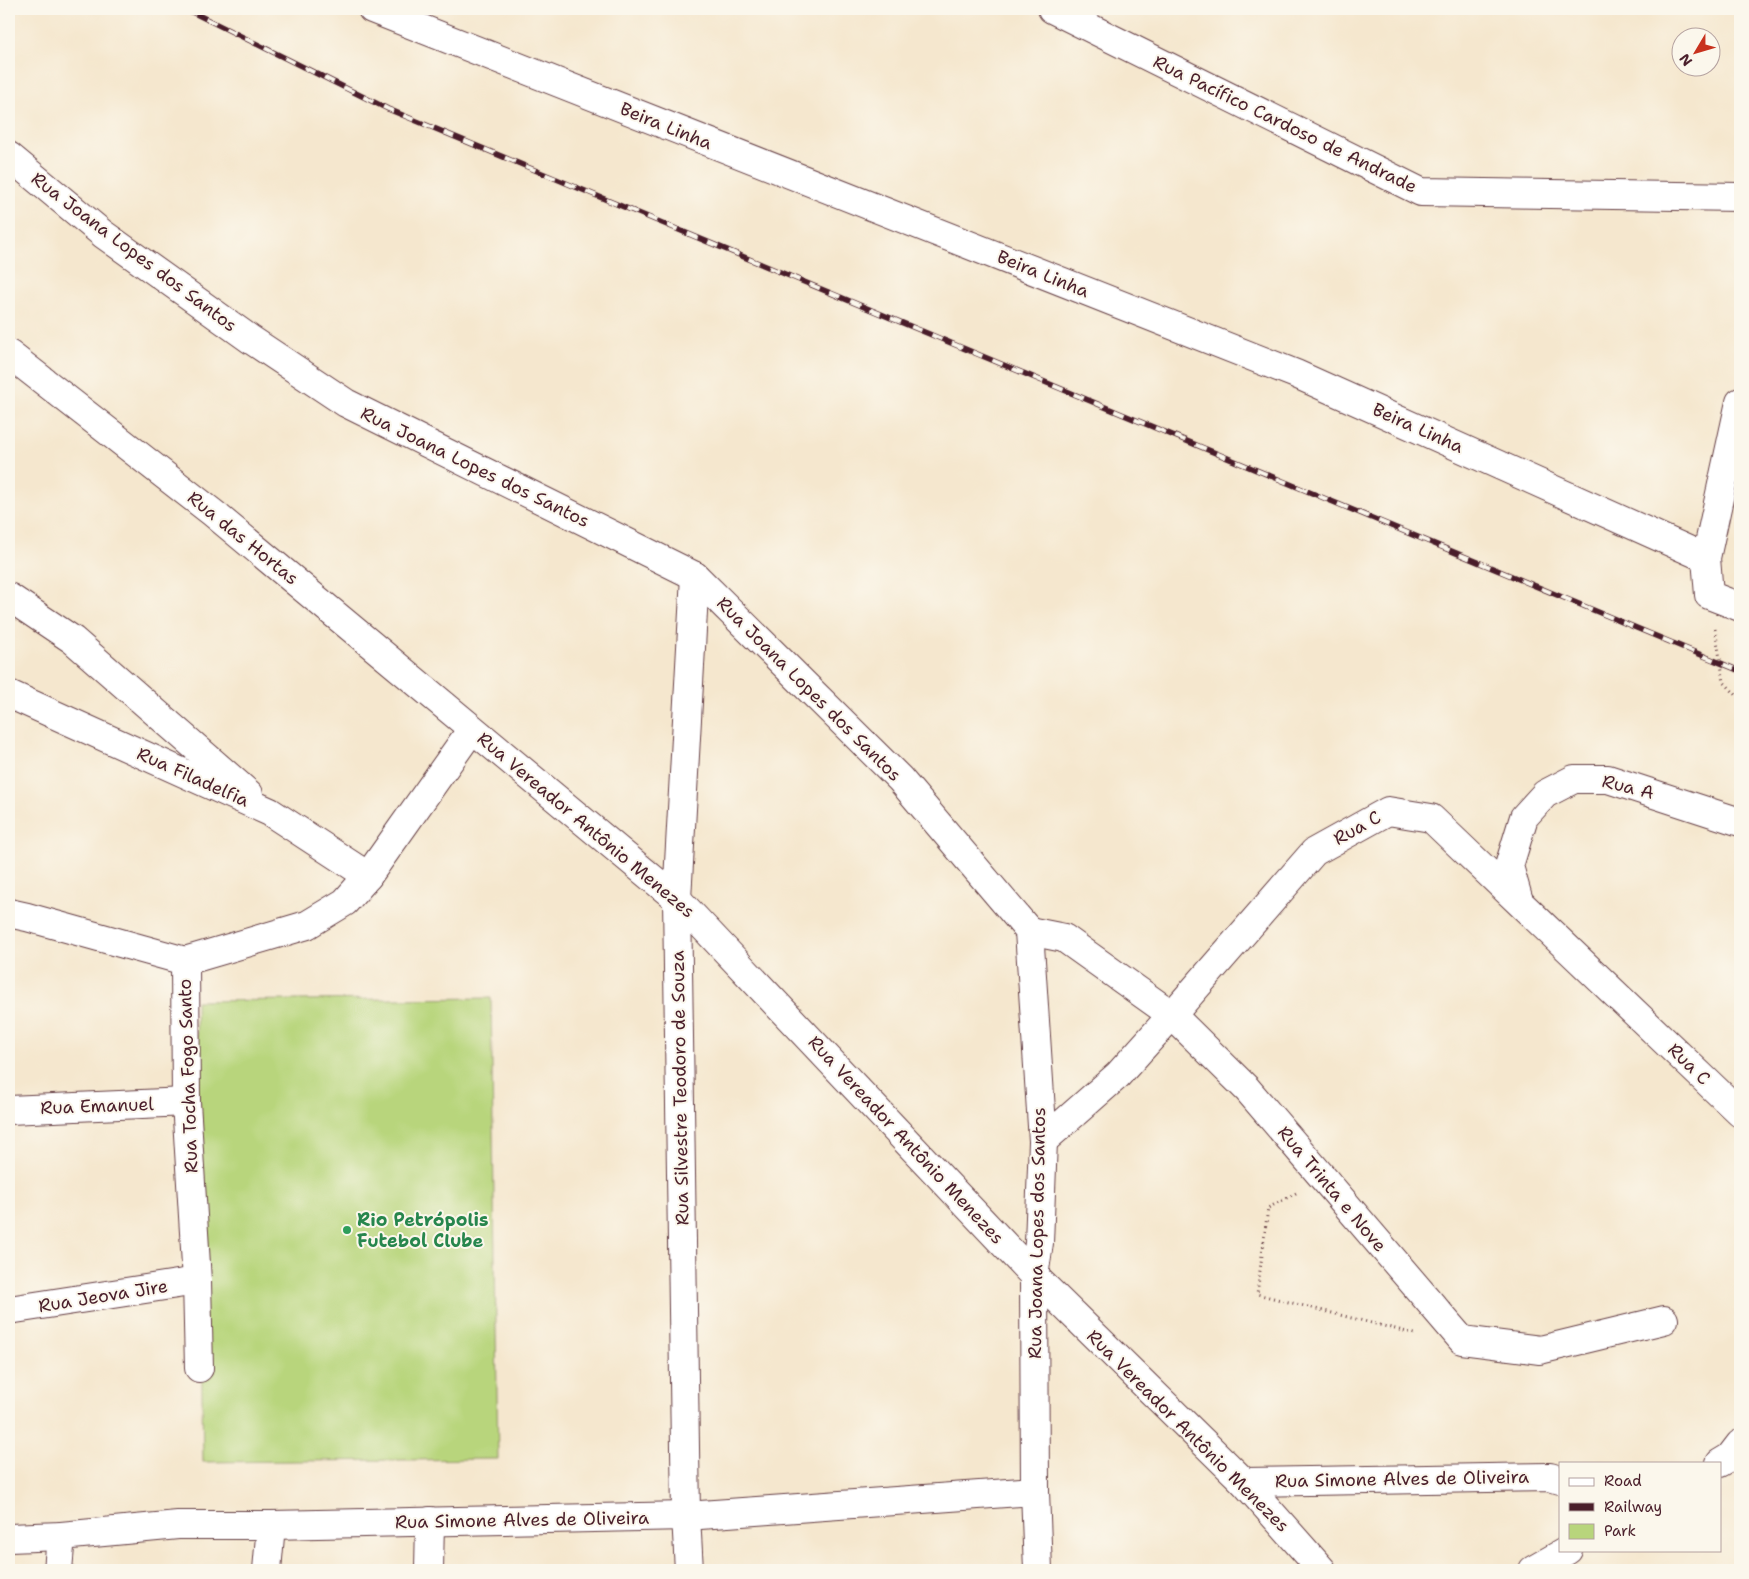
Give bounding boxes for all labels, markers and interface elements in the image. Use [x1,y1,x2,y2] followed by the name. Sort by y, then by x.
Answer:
[1672,28,1722,78] north arrow
[1149,49,1421,199] street label: Rua Pacífico Cardoso de Andrade
[1675,50,1696,70] text: N
[616,97,716,155] street label: Beira Linha
[26,167,242,337] street label: Rua Joana Lopes dos Santos
[993,245,1093,303] street label: Beira Linha
[1369,397,1467,459] street label: Beira Linha
[357,401,593,533] street label: Rua Joana Lopes dos Santos
[182,486,304,590] street label: Rua das Hortas
[712,592,906,786] street label: Rua Joana Lopes dos Santos
[472,727,700,923] street label: Rua Vereador Antônio Menezes
[133,742,253,812] street label: Rua Filadelfia
[1600,769,1656,805] street label: Rua A
[1329,805,1385,851] street label: Rua C
[666,950,694,1226] street label: Rua Silvestre Teodoro de Souza
[173,978,203,1174] street label: Rua Tocha Fogo Santo
[803,1031,1009,1249] street label: Rua Vereador Antônio Menezes
[1662,1038,1716,1090] street label: Rua C
[40,1092,155,1120] street label: Rua Emanuel
[1023,1107,1051,1359] street label: Rua Joana Lopes dos Santos
[1272,1121,1392,1257] street label: Rua Trinta e Nove
[357,1208,488,1253] place label: Rio Petrópolis Futebol Clube
[341,1224,353,1236] marker: Rio Petrópolis Futebol Clube
[37,1274,169,1318] street label: Rua Jeova Jire
[1082,1325,1294,1537] street label: Rua Vereador Antônio Menezes
[1559,1462,1722,1552] legend
[1275,1465,1529,1493] street label: Rua Simone Alves de Oliveira
[1604,1471,1642,1491] text: Road
[1604,1497,1662,1517] text: Railway
[395,1506,649,1534] street label: Rua Simone Alves de Oliveira
[1604,1521,1636,1541] text: Park

